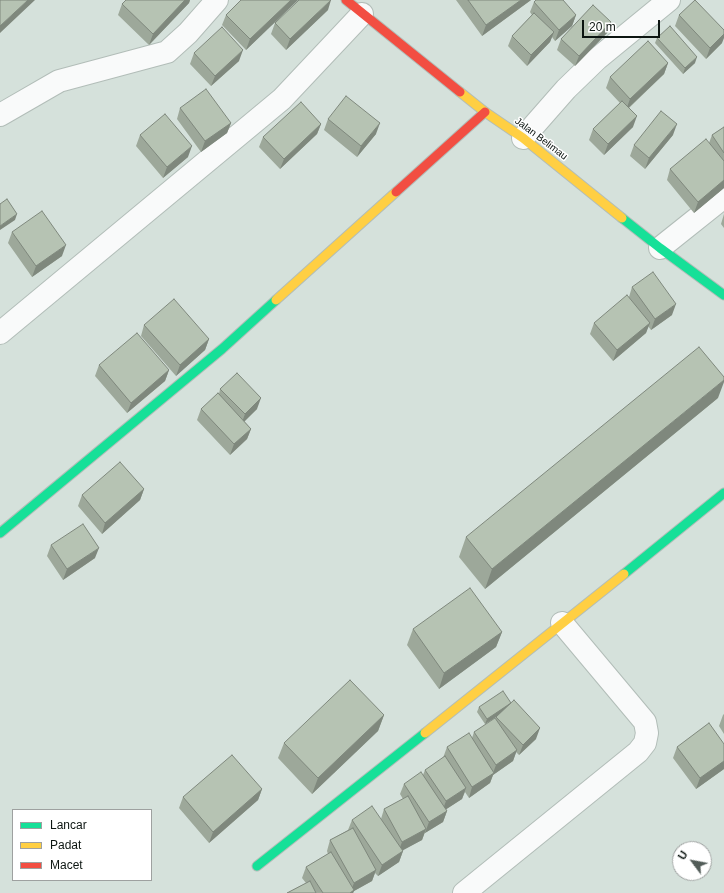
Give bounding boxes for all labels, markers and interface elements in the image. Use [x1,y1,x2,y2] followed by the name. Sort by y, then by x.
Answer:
[584,12,662,38] scale bar
[589,20,616,34] text: 20 m
[512,115,570,163] street label: Jalan Belimau
[12,809,152,881] legend
[50,818,87,832] text: Lancar
[50,838,81,852] text: Padat
[672,841,712,881] north arrow
[675,849,690,862] text: U
[50,858,83,872] text: Macet

